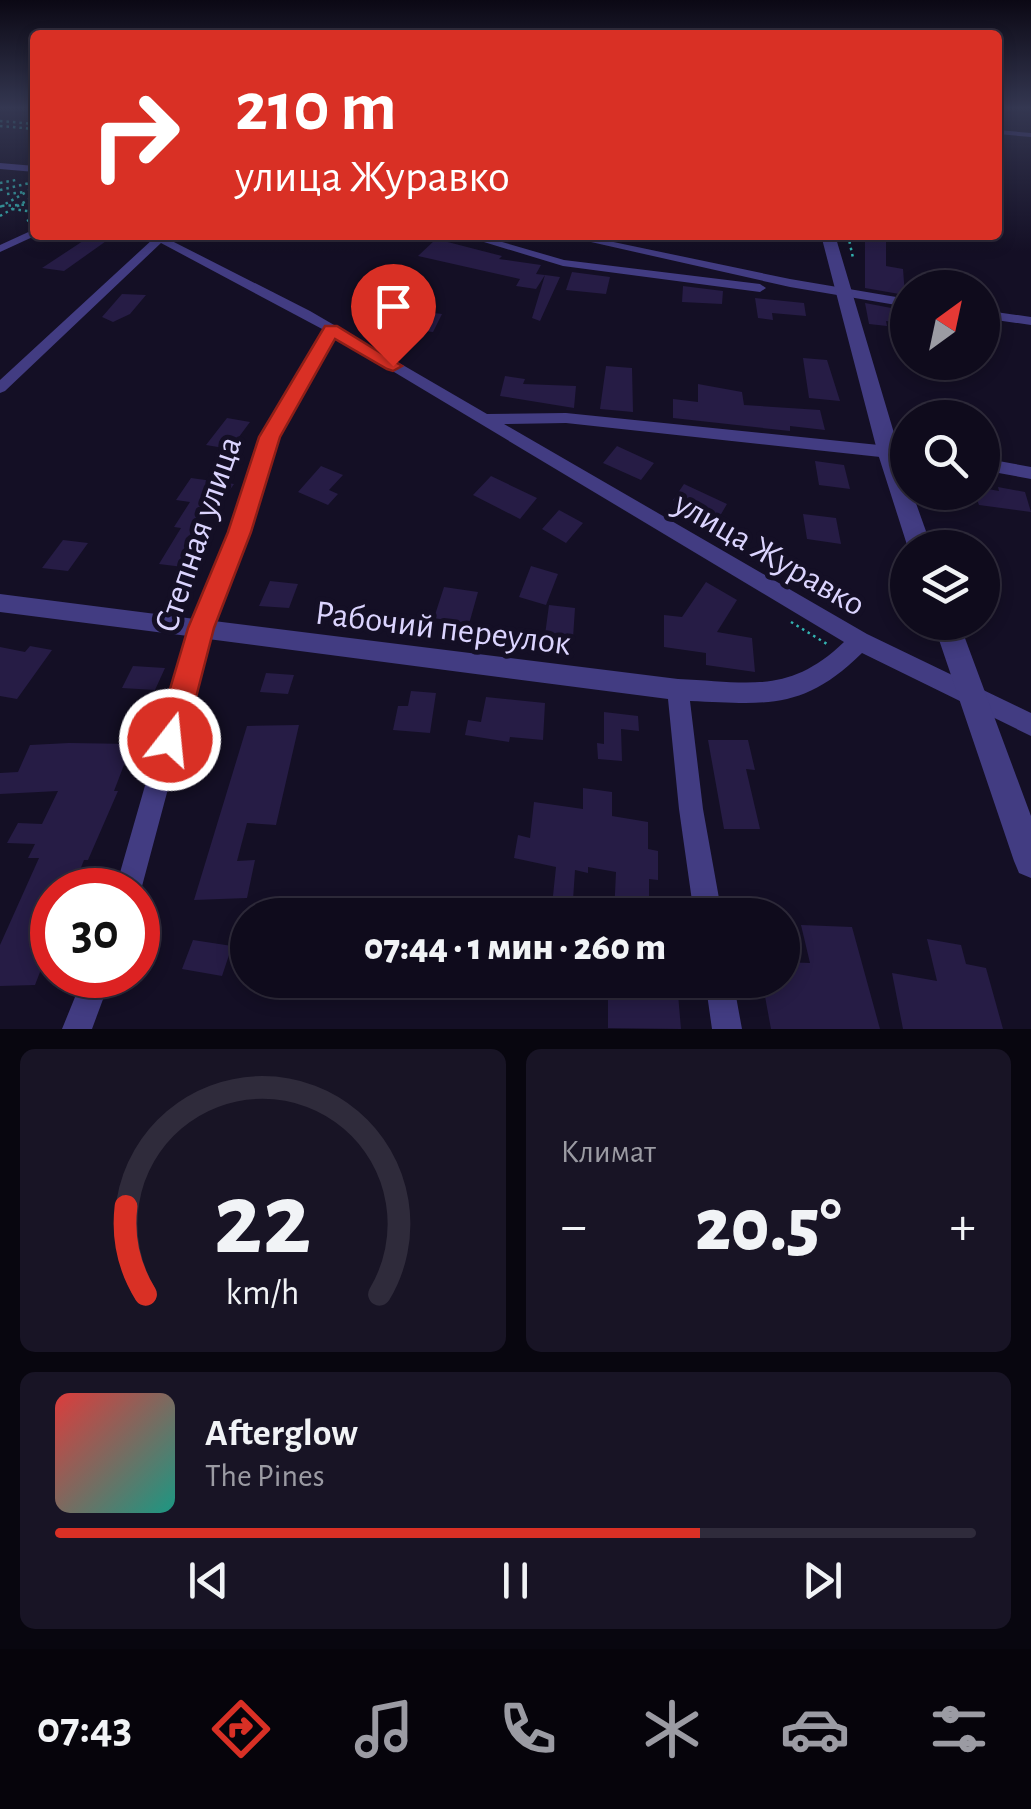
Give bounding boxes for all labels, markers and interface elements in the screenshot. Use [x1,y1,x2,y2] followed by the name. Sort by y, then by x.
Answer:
[70,70,200,200] icon: right
[235,73,397,143] text: 210 m
[235,155,510,200] text: улица Журавко
[351,264,436,367] pin
[890,270,1000,380] north arrow
[890,270,1000,640] map controls
[366,279,421,334] icon: arrive
[890,400,1000,510] button: search
[149,432,248,637] street label: Степная улица
[667,485,871,623] street label: улица Журавко
[890,530,1000,640] button: layers
[313,595,573,662] street label: Рабочий переулок
[118,688,222,792] position arrow
[30,868,160,998] speed limit sign: 30
[364,929,666,967] text: 07:44 · 1 мин · 260 m
[561,1136,656,1168] text: Климат
[214,1169,312,1273] text: 22
[695,1189,842,1264] text: 20.5°
[561,1199,587,1254] text: −
[950,1199,976,1254] text: +
[226,1275,300,1311] text: km/h
[205,1415,358,1453] text: Afterglow
[205,1460,325,1492] text: The Pines
[181,1553,236,1608] icon: previous
[488,1553,543,1608] icon: pause
[795,1553,850,1608] icon: next
[206,1694,276,1764] icon: directions
[349,1694,419,1764] icon: music
[493,1694,563,1764] icon: phone
[637,1694,707,1764] icon: climate
[780,1694,850,1764] icon: car
[924,1694,994,1764] icon: filters
[37,1706,132,1751] text: 07:43

